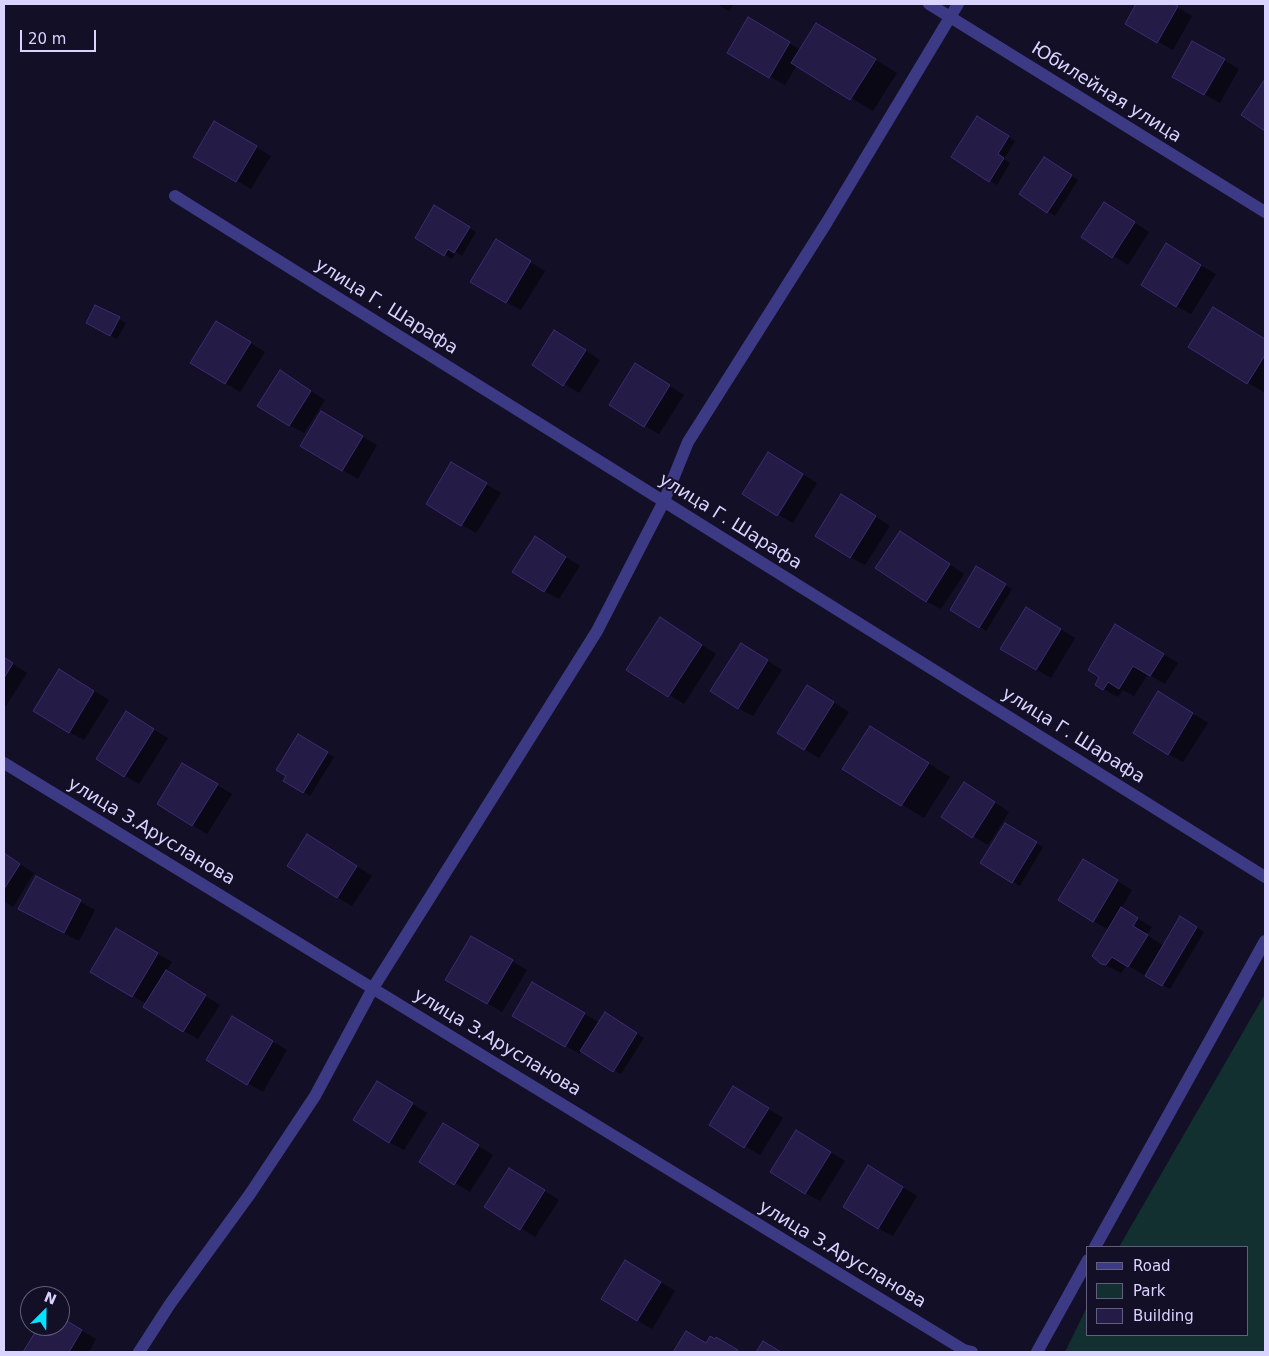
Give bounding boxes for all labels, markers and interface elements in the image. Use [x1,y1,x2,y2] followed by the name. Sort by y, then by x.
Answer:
[22,20,99,52] scale bar
[28,30,66,48] text: 20 m
[1027,38,1185,148] street label: Юбилейная улица
[311,254,461,360] street label: улица Г. Шарафа
[655,469,805,575] street label: улица Г. Шарафа
[998,683,1148,789] street label: улица Г. Шарафа
[63,773,239,891] street label: улица З.Арусланова
[409,984,585,1102] street label: улица З.Арусланова
[754,1196,930,1314] street label: улица З.Арусланова
[1086,1246,1249,1336] legend
[1133,1257,1171,1275] text: Road
[1133,1282,1165,1300] text: Park
[20,1286,70,1336] north arrow
[42,1288,59,1308] text: N
[1133,1307,1194,1325] text: Building

